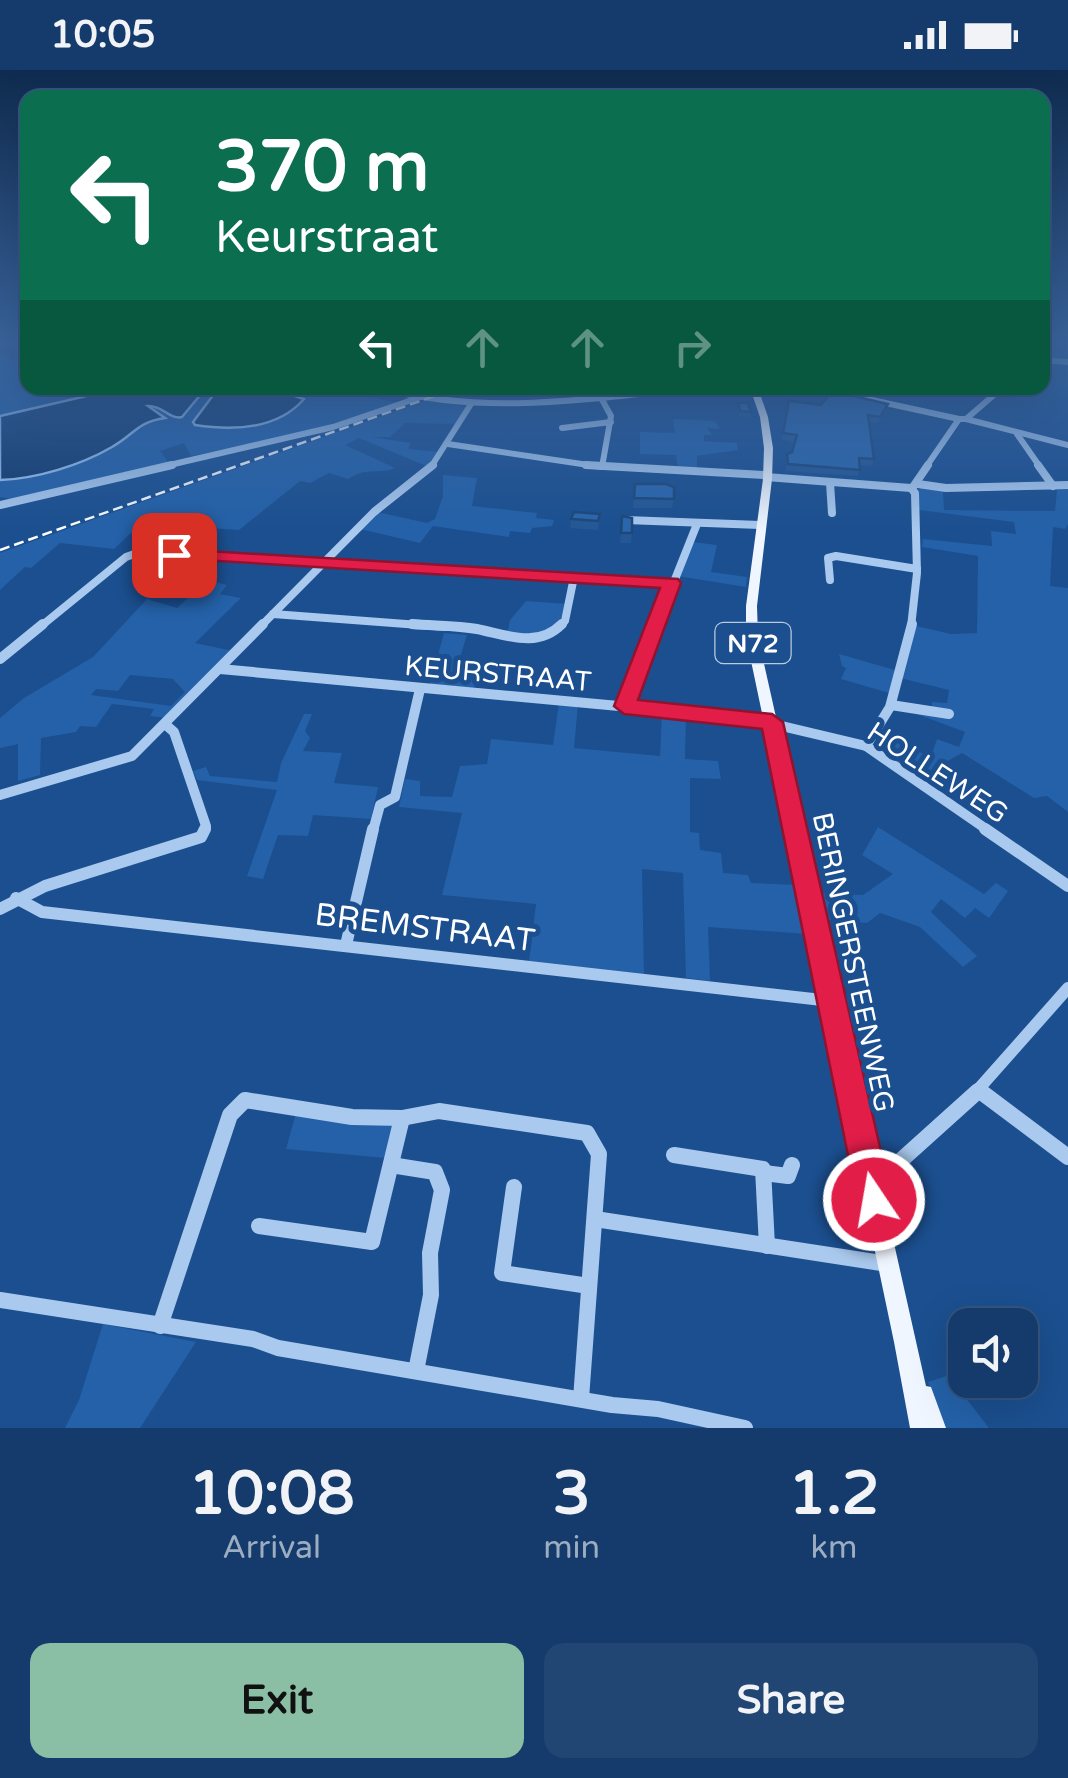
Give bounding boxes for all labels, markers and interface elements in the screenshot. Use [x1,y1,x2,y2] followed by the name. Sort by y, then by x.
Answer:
[50,12,155,58] text: 10:05
[215,126,429,210] text: 370 m
[50,130,180,260] icon: left
[215,211,438,265] text: Keurstraat
[350,320,405,375] icon: left
[455,320,510,375] icon: ahead
[560,320,615,375] icon: ahead
[665,320,720,375] icon: right
[132,513,217,598] pin
[147,528,202,583] icon: arrive
[716,623,790,663] road number: N72
[403,649,593,699] street label: KEURSTRAAT
[861,715,1014,831] street label: HOLLEWEG
[805,809,901,1115] street label: BERINGERSTEENWEG
[313,896,538,960] street label: BREMSTRAAT
[822,1148,926,1252] position arrow
[948,1308,1038,1398] map controls
[948,1308,1038,1398] button: sound
[188,1458,355,1530] text: 10:08
[553,1458,591,1530] text: 3
[789,1458,880,1530] text: 1.2
[222,1529,321,1567] text: Arrival
[543,1529,600,1567] text: min
[811,1529,857,1567] text: km
[30,1643,524,1758] button: Exit
[544,1643,1038,1758] button: Share

